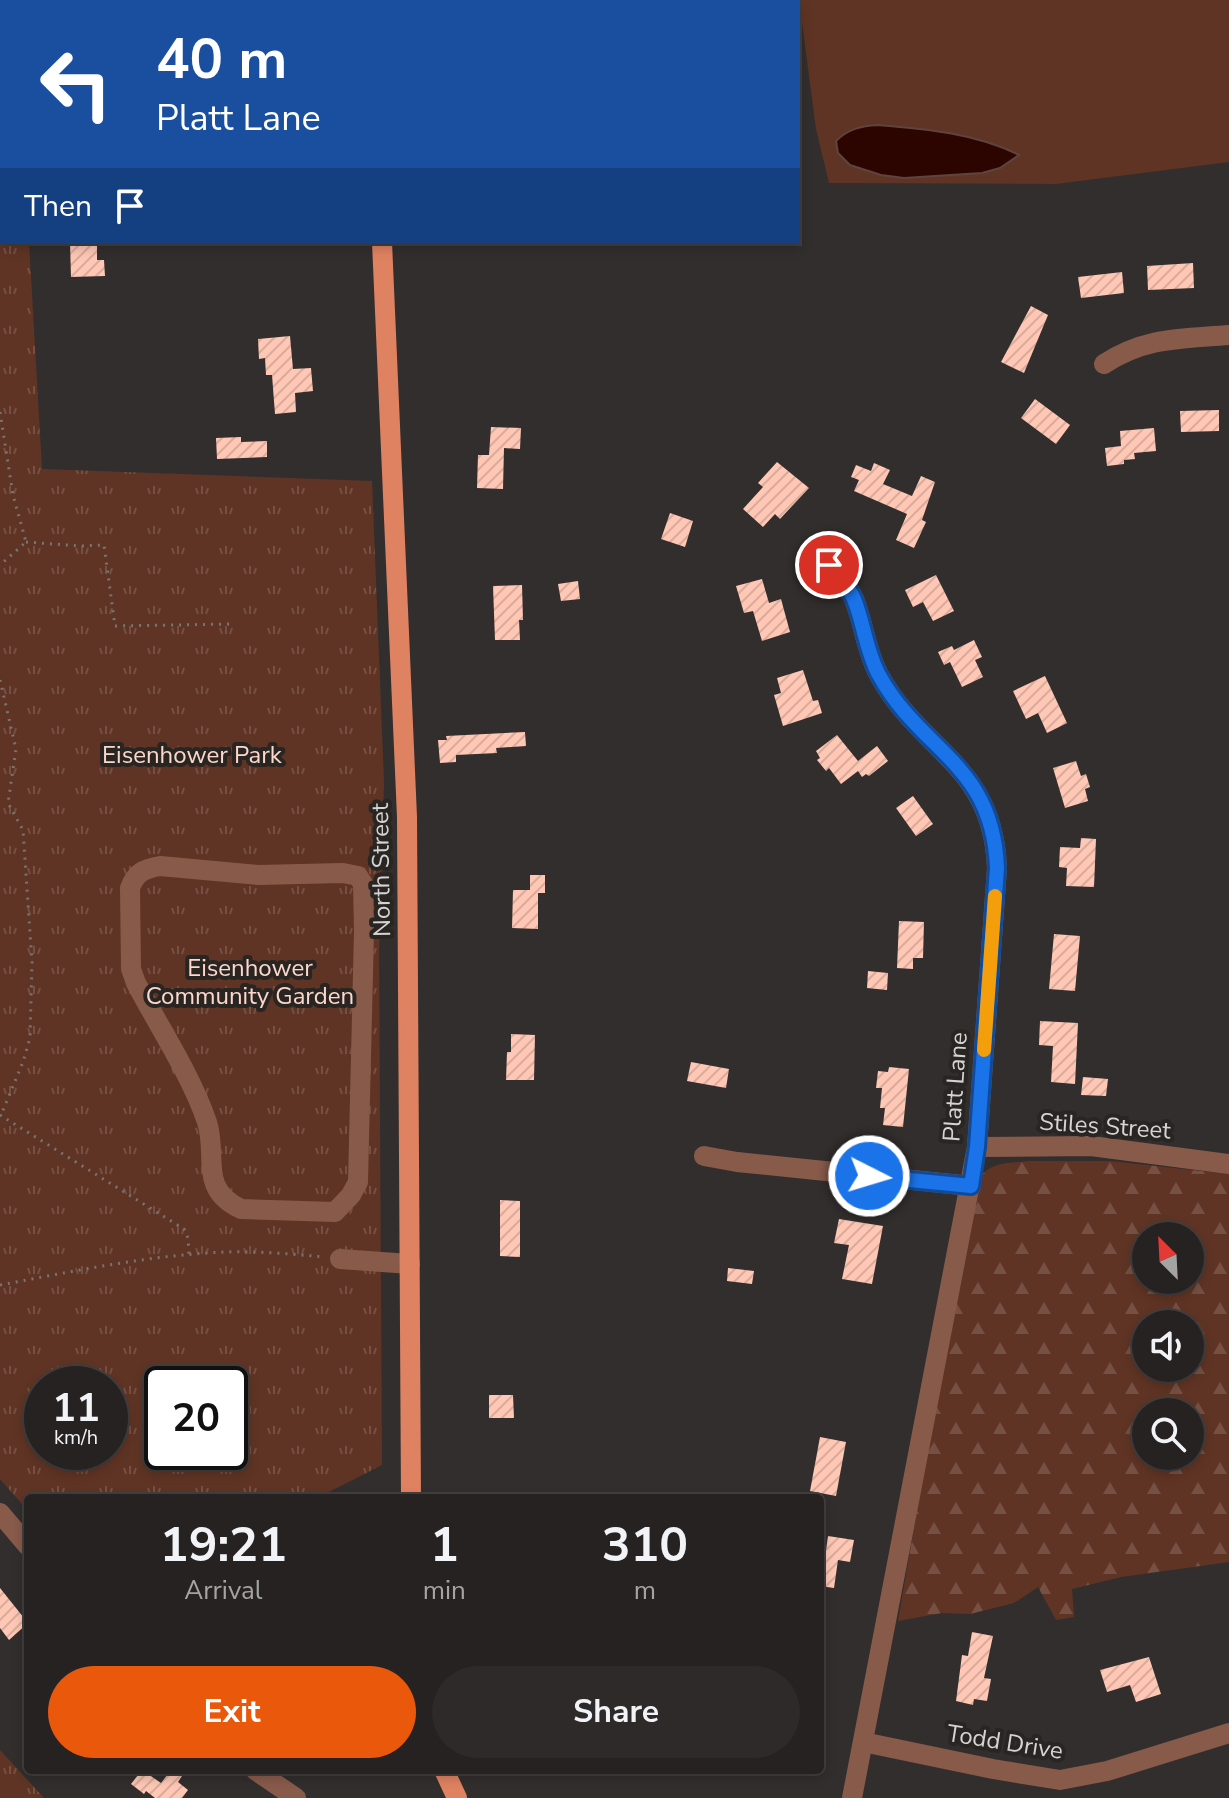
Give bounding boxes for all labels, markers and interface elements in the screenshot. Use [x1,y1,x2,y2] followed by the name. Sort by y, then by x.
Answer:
[156,21,287,98] text: 40 m
[24,32,128,136] icon: left
[156,94,321,143] text: Platt Lane
[108,184,152,228] icon: arrive
[24,186,92,227] text: Then
[795,531,863,599] pin
[807,543,851,587] icon: arrive
[102,739,283,771] park label: Eisenhower Park
[364,802,398,937] street label: North Street
[146,952,354,1012] park label: Eisenhower Community Garden
[935,1031,975,1143] street label: Platt Lane
[1038,1105,1172,1147] street label: Stiles Street
[827,1134,911,1218] position arrow
[1132,1222,1204,1294] north arrow
[1132,1222,1204,1470] map controls
[1132,1310,1204,1382] button: sound
[144,1366,248,1470] speed limit sign: 20
[52,1381,100,1435] text: 11
[1132,1398,1204,1470] button: search
[54,1424,98,1451] text: km/h
[160,1512,287,1578] text: 19:21
[430,1512,459,1578] text: 1
[602,1512,688,1578] text: 310
[184,1573,263,1608] text: Arrival
[423,1573,466,1608] text: min
[634,1573,656,1608] text: m
[48,1666,416,1758] button: Exit
[432,1666,800,1758] button: Share
[945,1717,1065,1767] street label: Todd Drive

